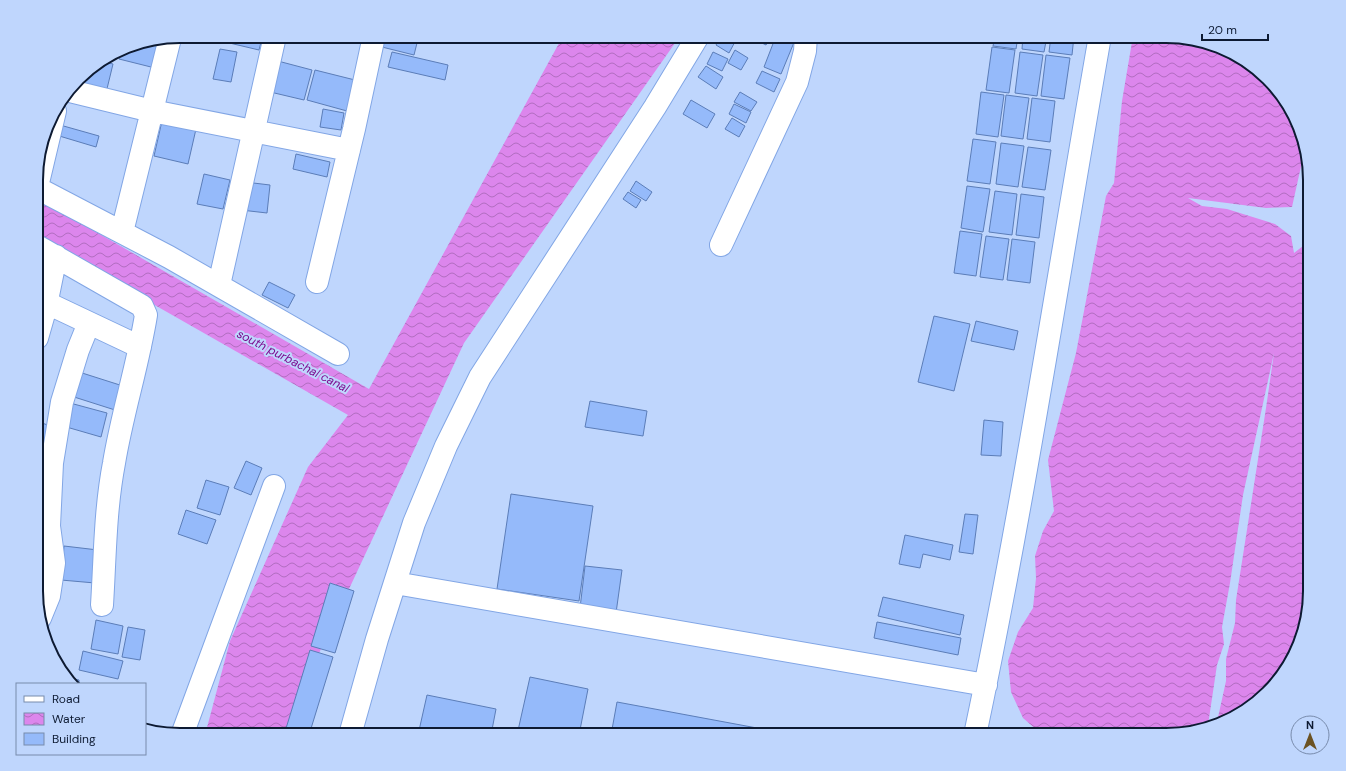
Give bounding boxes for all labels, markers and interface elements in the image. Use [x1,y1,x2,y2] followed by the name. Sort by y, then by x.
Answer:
[1202,16,1268,42] scale bar
[1208,22,1237,38] text: 20 m
[234,326,352,396] water label: south purbachal canal
[16,683,146,755] legend
[52,691,80,707] text: Road
[52,711,86,727] text: Water
[1290,715,1330,755] north arrow
[1306,718,1314,732] text: N
[52,731,96,747] text: Building

